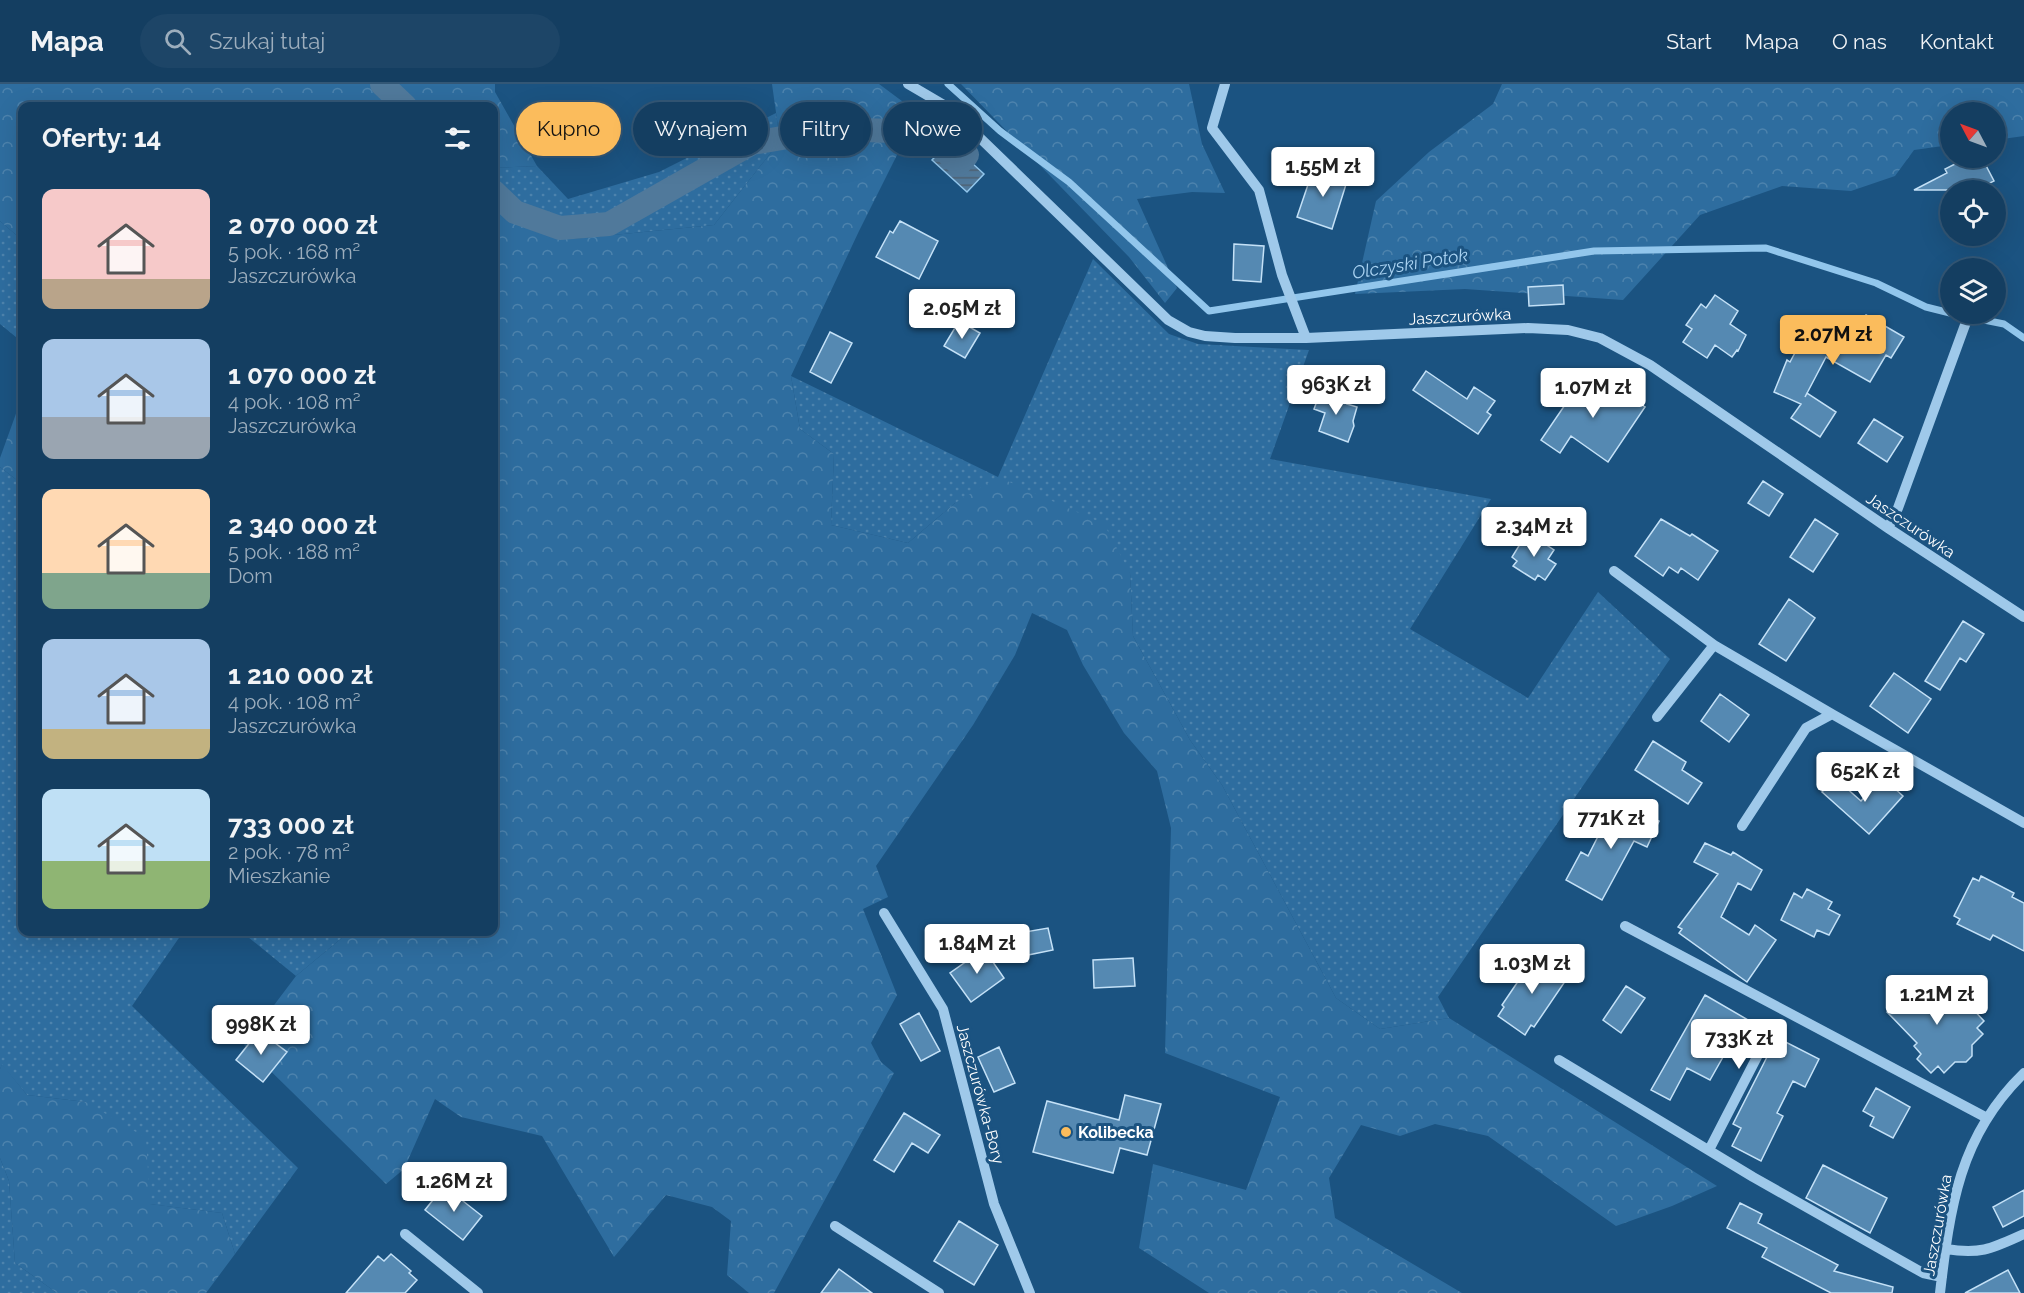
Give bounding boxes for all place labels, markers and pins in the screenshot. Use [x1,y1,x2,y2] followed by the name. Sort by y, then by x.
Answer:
[1261,147,1385,198] pin: 1.55M zł
[900,289,1024,340] pin: 2.05M zł
[1771,315,1895,366] pin: 2.07M zł
[1281,365,1391,416] pin: 963K zł
[1531,368,1655,419] pin: 1.07M zł
[1472,507,1596,558] pin: 2.34M zł
[1810,752,1920,803] pin: 652K zł
[1556,799,1666,850] pin: 771K zł
[915,924,1039,975] pin: 1.84M zł
[1470,944,1594,995] pin: 1.03M zł
[1875,975,1999,1026] pin: 1.21M zł
[206,1005,316,1056] pin: 998K zł
[1684,1019,1794,1070] pin: 733K zł
[1078,1123,1154,1142] place label: Kolibecka
[1059,1125,1073,1139] marker: Kolibecka
[392,1162,516,1213] pin: 1.26M zł

